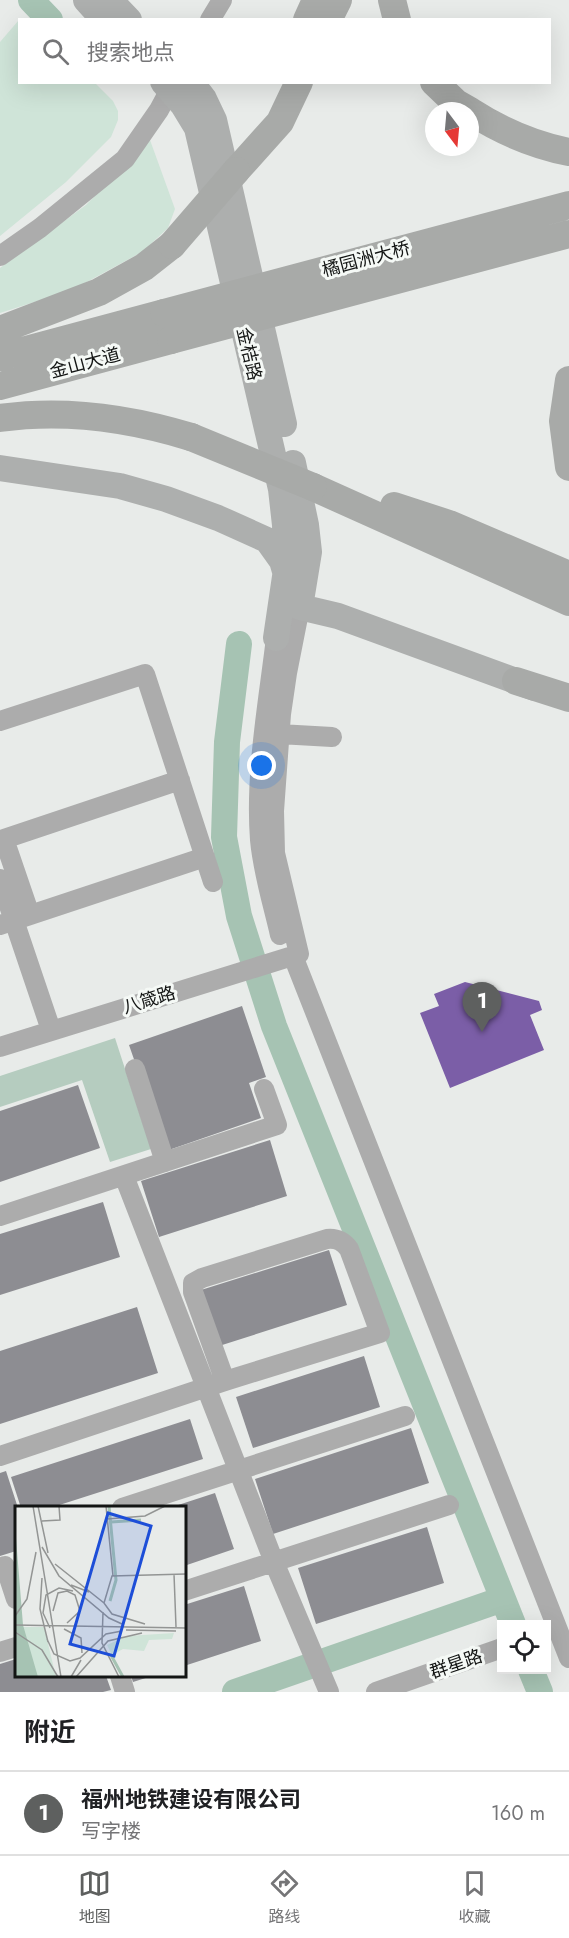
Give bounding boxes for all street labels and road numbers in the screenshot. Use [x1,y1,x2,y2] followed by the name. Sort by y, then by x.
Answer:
[319,235,413,283] street label: 橘园洲大桥
[230,325,268,383] street label: 金桔路
[47,341,123,385] street label: 金山大道
[119,980,179,1020] street label: 八箴路
[426,1643,486,1685] street label: 群星路

